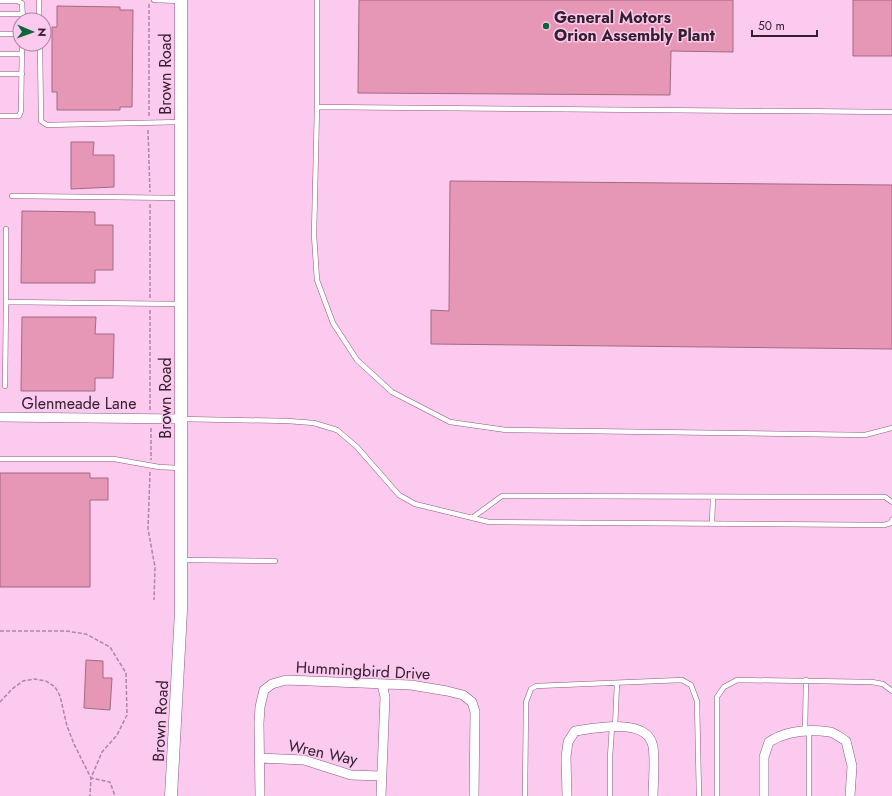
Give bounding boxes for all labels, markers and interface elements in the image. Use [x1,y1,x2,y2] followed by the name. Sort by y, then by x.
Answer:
[554,6,716,47] place label: General Motors Orion Assembly Plant
[12,12,52,52] north arrow
[752,12,817,38] scale bar
[758,17,785,35] text: 50 m
[541,21,551,31] marker: General Motors Orion Assembly Plant
[34,28,50,37] text: N
[154,33,177,115] street label: Brown Road
[154,357,177,439] street label: Brown Road
[22,392,136,415] street label: Glenmeade Lane
[295,655,431,686] street label: Hummingbird Drive
[147,680,174,762] street label: Brown Road
[286,734,361,771] street label: Wren Way

